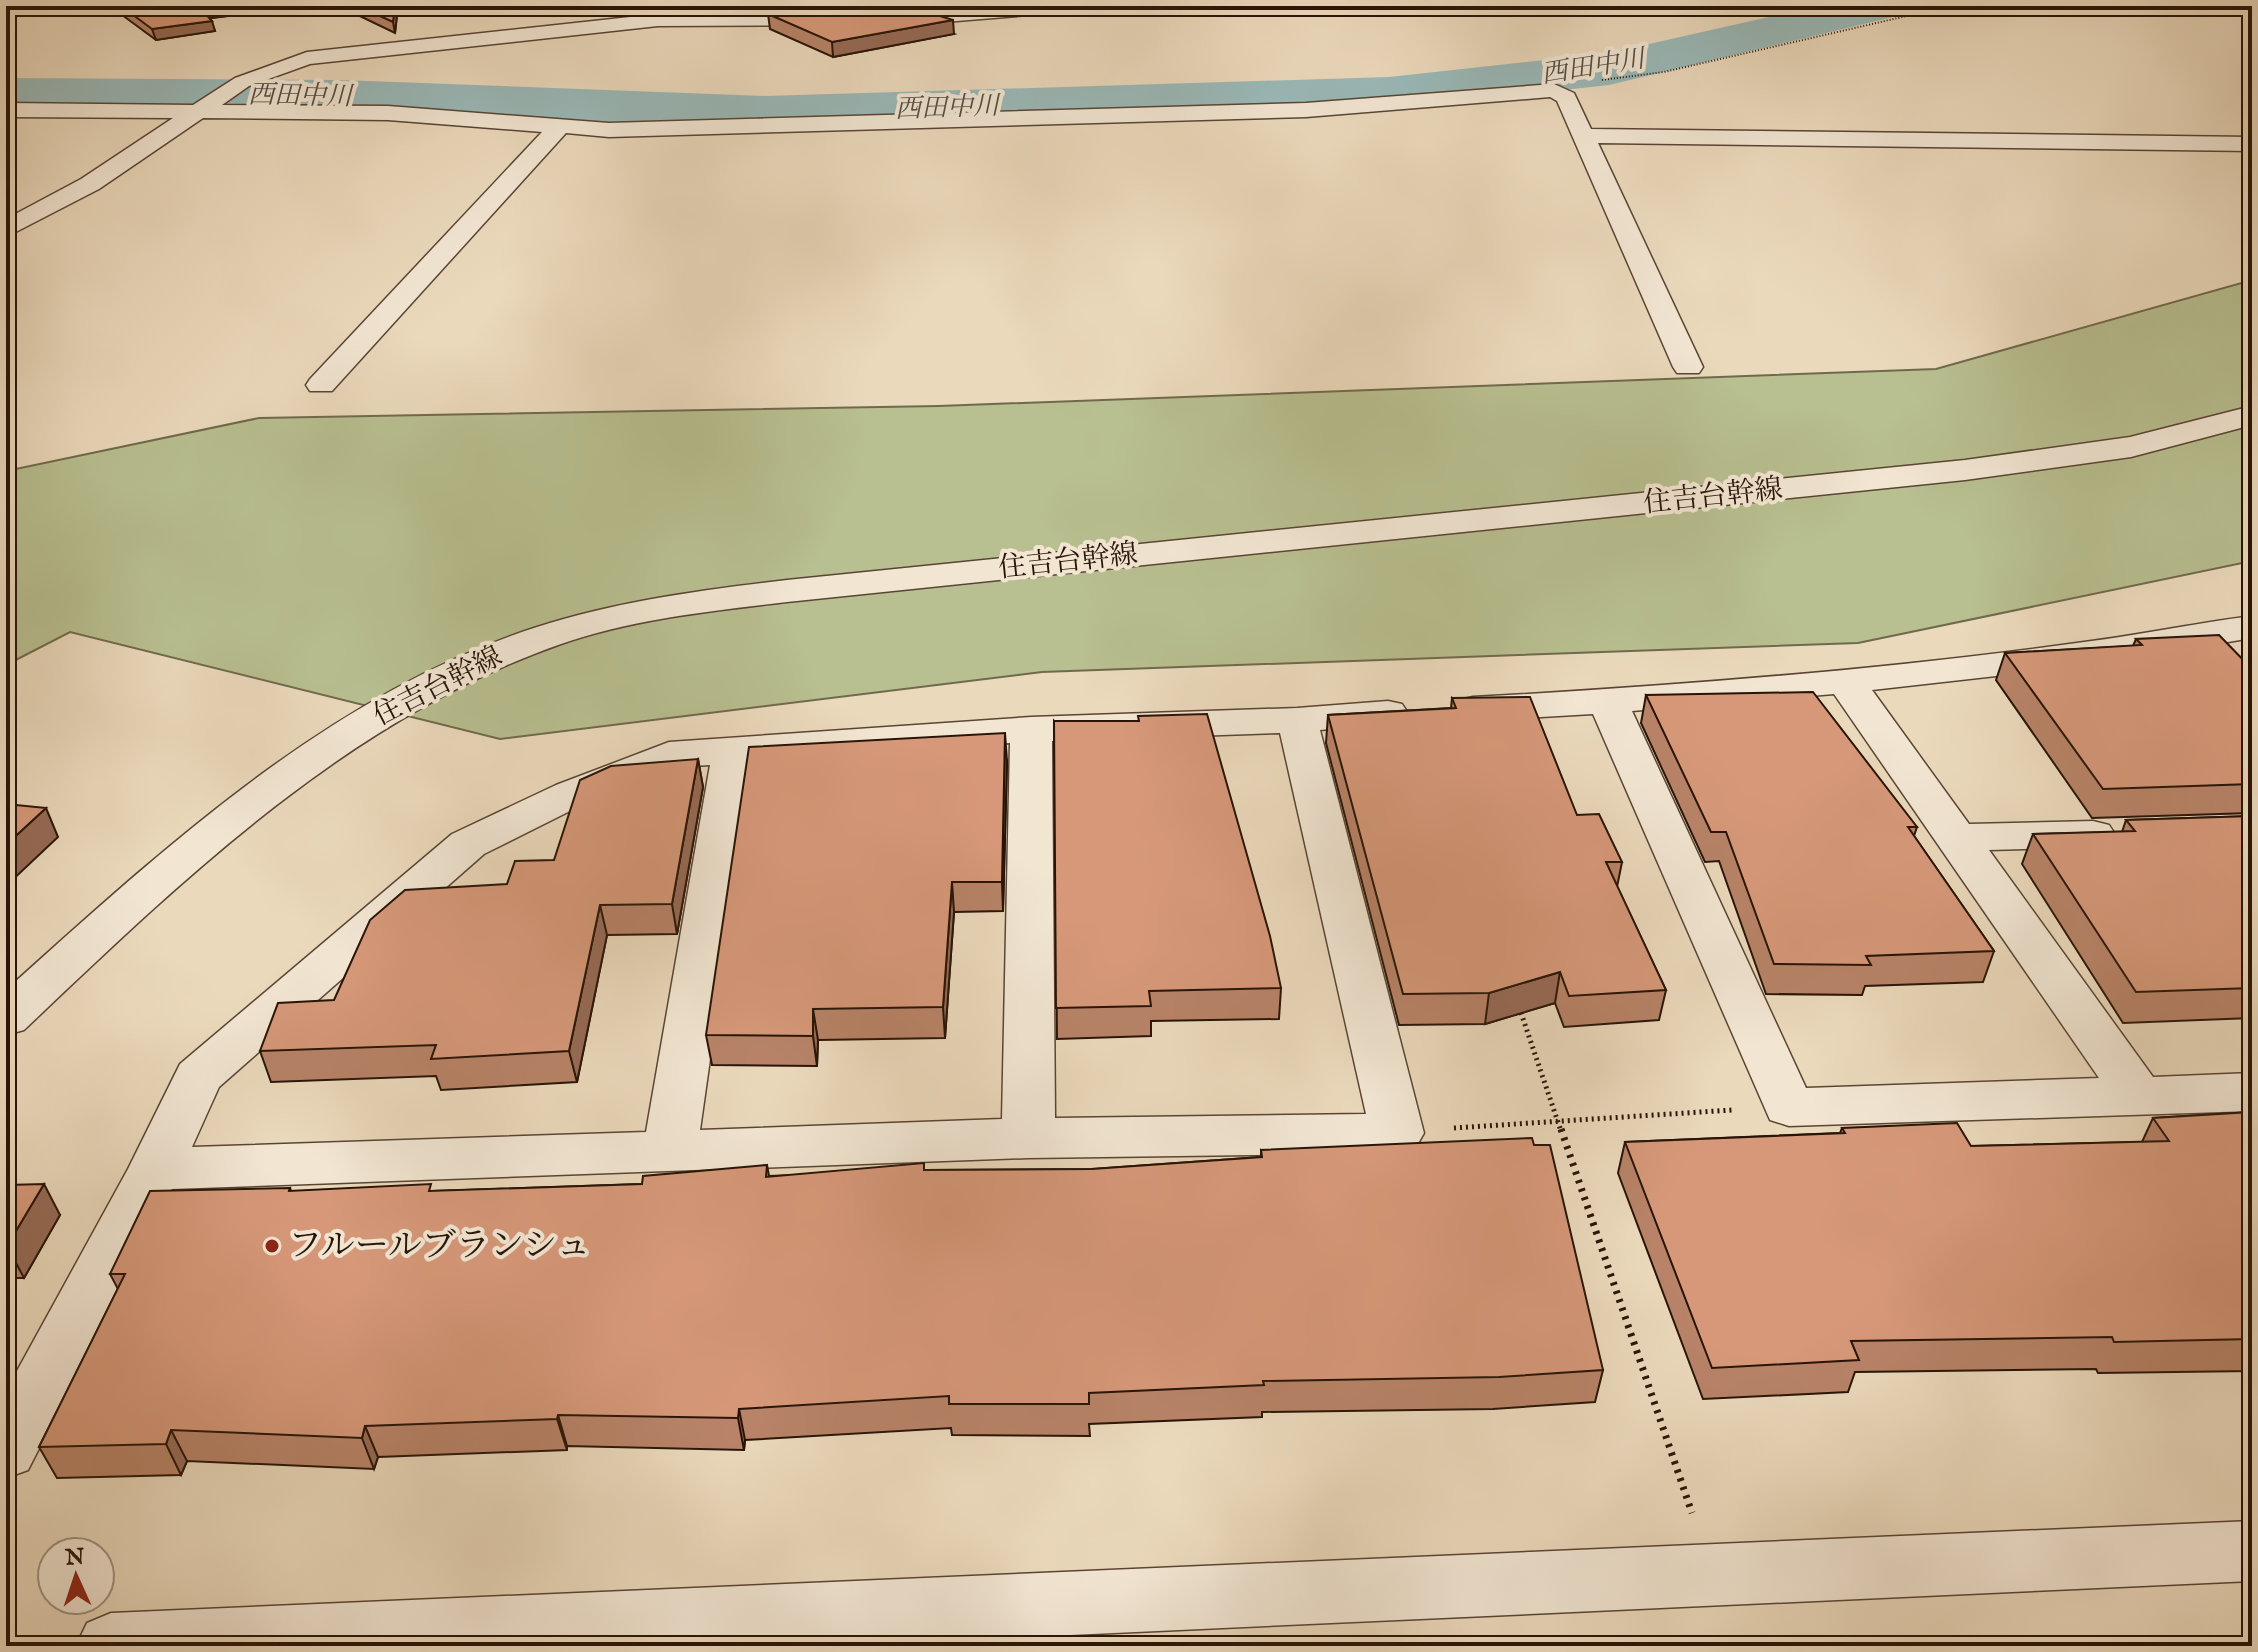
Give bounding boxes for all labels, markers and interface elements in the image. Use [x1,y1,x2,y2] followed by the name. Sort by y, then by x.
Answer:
[1539,42,1650,91] water label: 西田中川
[248,79,355,113] water label: 西田中川
[894,90,1003,126] water label: 西田中川
[1642,472,1784,522] street label: 住吉台幹線
[997,537,1139,587] street label: 住吉台幹線
[368,640,508,734] street label: 住吉台幹線
[288,1225,590,1268] place label: フルールブランシュ
[263,1237,281,1255] marker: フルールブランシュ
[36,1536,116,1616] north arrow
[64,1544,85,1573] text: N

